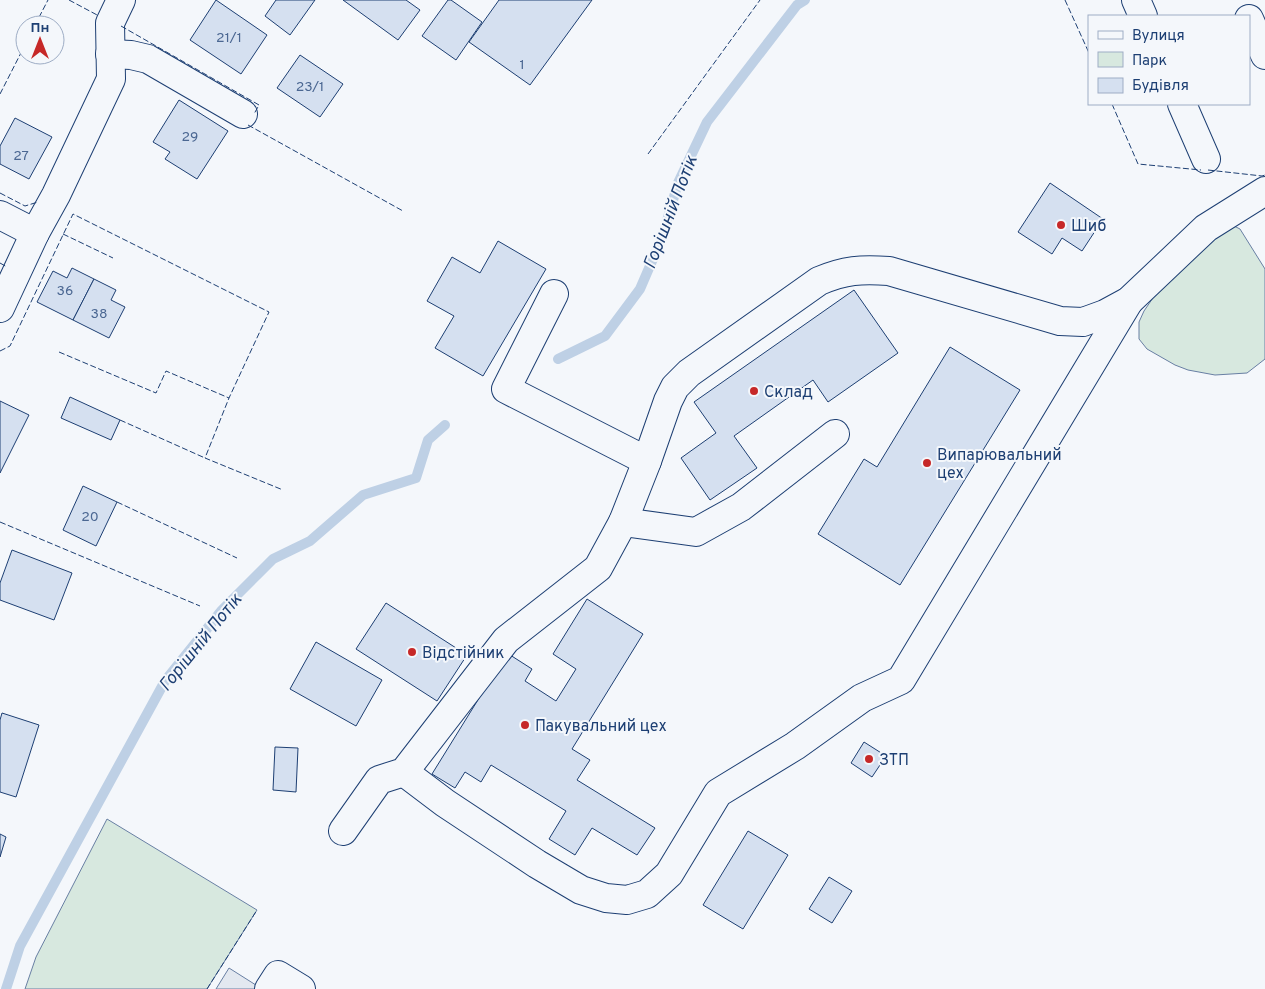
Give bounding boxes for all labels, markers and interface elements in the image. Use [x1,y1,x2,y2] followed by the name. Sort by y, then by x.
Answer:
[15,15,65,65] north arrow
[1088,15,1250,105] legend
[31,20,49,37] text: Пн
[1132,27,1185,46] text: Вулиця
[216,30,242,47] house number: 21/1
[1132,52,1167,71] text: Парк
[519,57,525,74] house number: 1
[1132,77,1189,96] text: Будівля
[296,79,324,96] house number: 23/1
[182,129,198,146] house number: 29
[13,148,29,165] house number: 27
[639,152,704,273] water label: Горішній Потік
[1071,217,1106,237] place label: Шиб
[1055,219,1067,231] marker: Шиб
[57,283,73,300] house number: 36
[91,306,107,323] house number: 38
[764,383,813,403] place label: Склад
[748,385,760,397] marker: Склад
[937,446,1062,484] place label: Випарювальний цех
[921,457,933,469] marker: Випарювальний цех
[81,509,99,526] house number: 20
[155,589,248,697] water label: Горішній Потік
[422,644,504,664] place label: Відстійник
[406,646,418,658] marker: Відстійник
[535,717,667,737] place label: Пакувальний цех
[519,719,531,731] marker: Пакувальний цех
[879,751,909,771] place label: ЗТП
[863,753,875,765] marker: ЗТП

